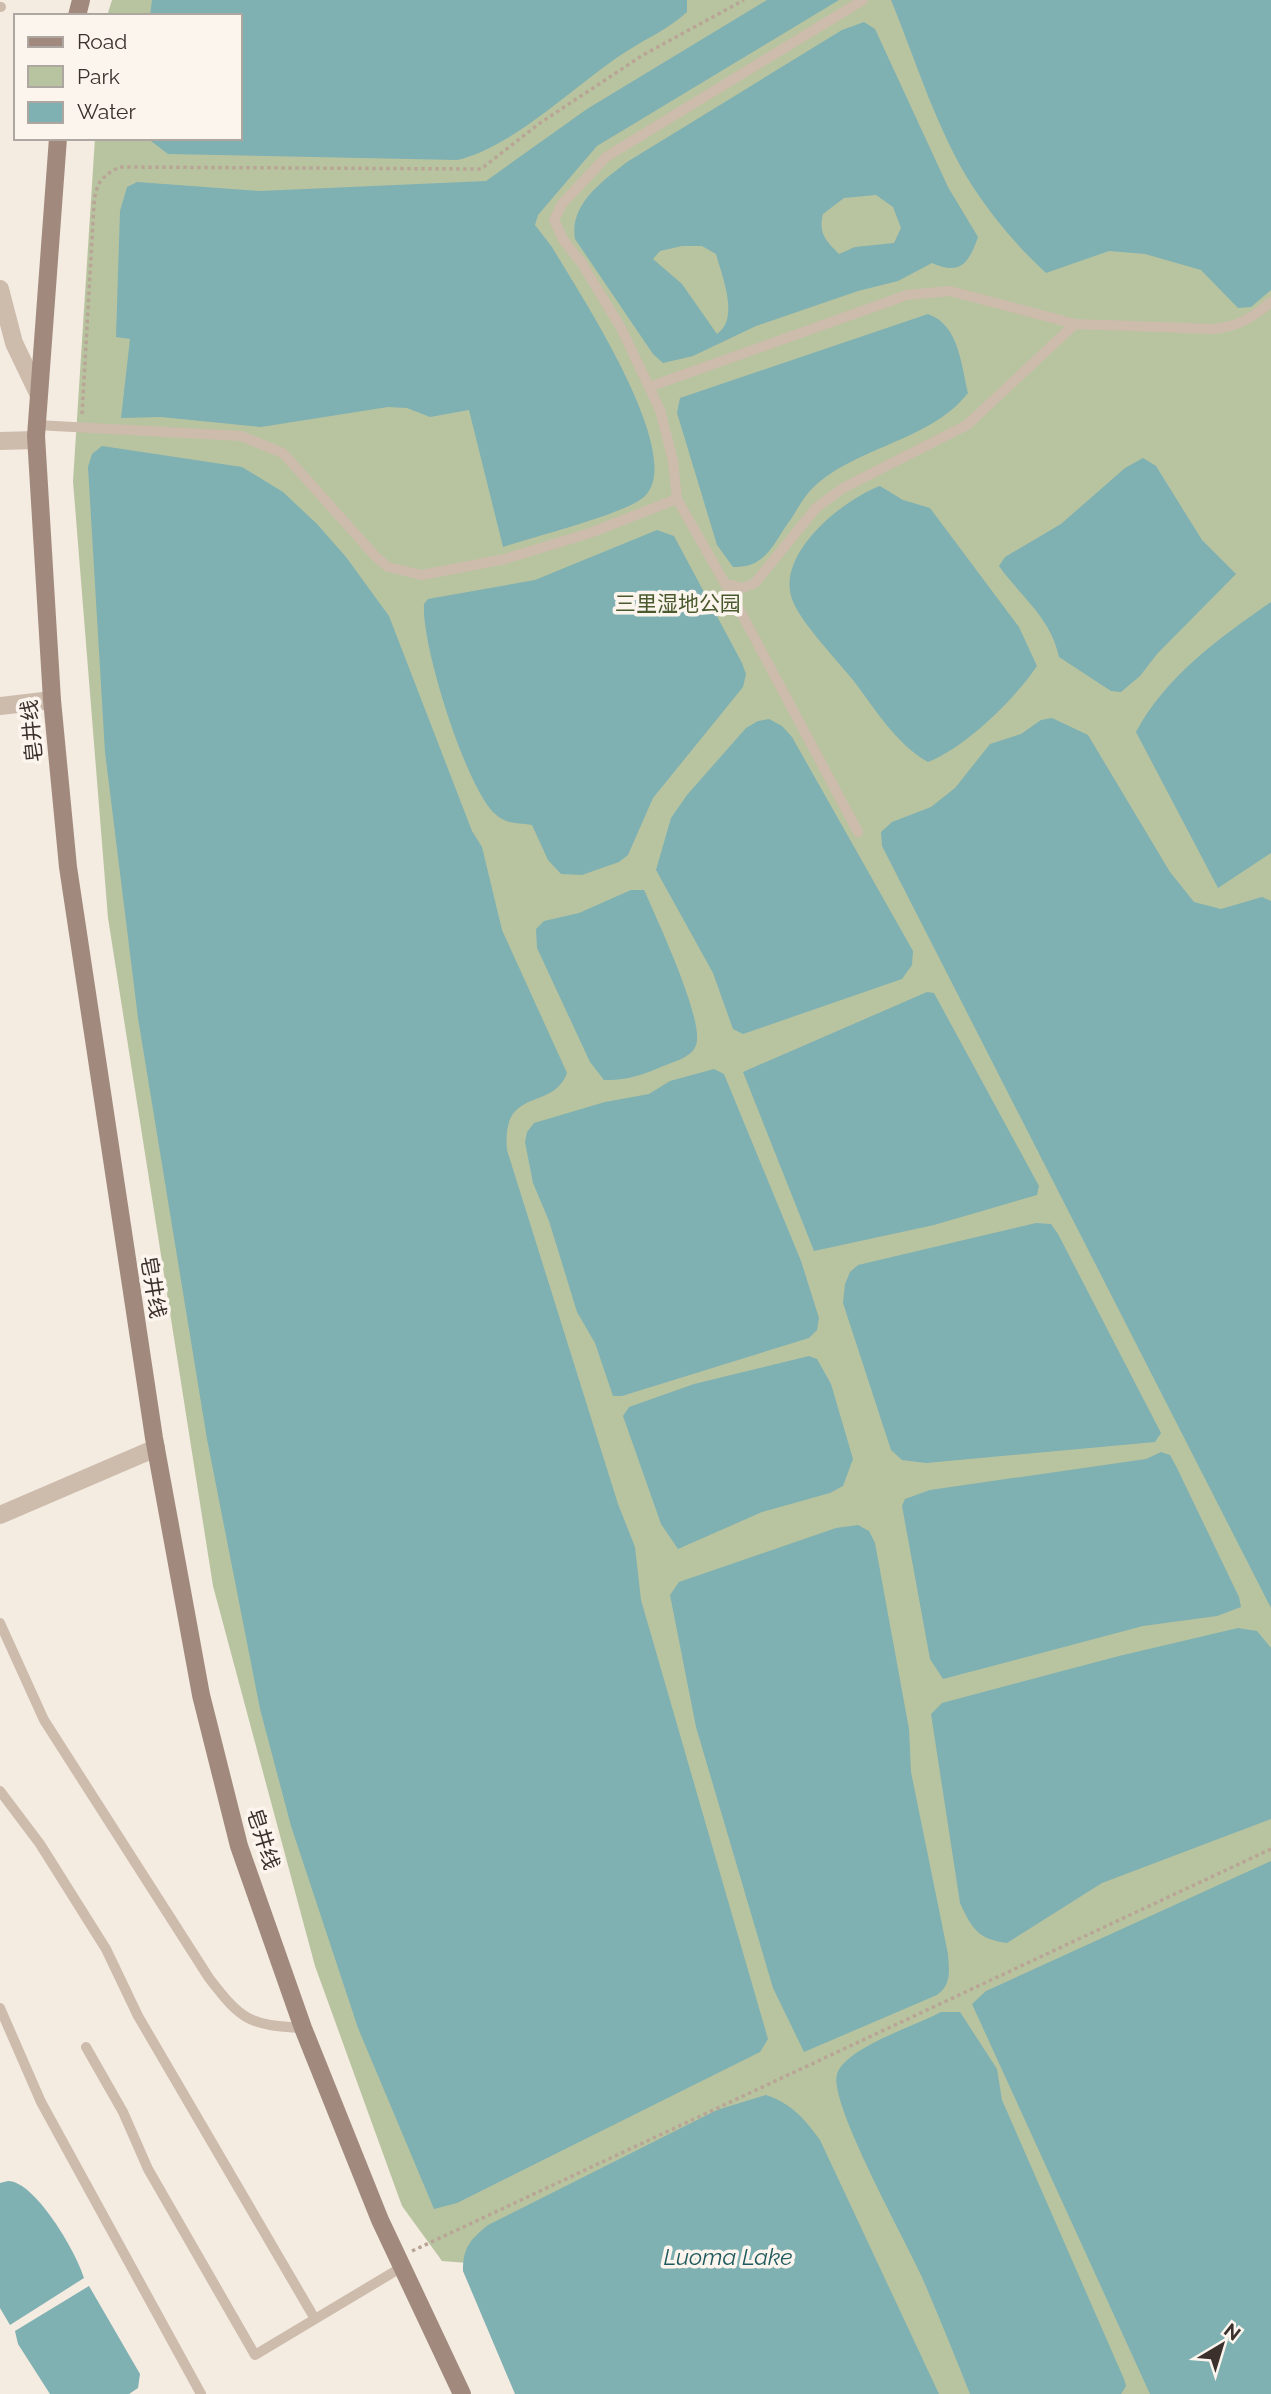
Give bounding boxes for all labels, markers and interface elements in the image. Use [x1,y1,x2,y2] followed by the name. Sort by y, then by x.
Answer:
[14,14,242,140] legend
[77,29,127,54] text: Road
[77,64,120,89] text: Park
[77,99,136,124] text: Water
[615,591,741,616] park label: 三里湿地公园
[16,699,47,764] street label: 皂井线
[136,1254,171,1320] street label: 皂井线
[242,1805,285,1873] street label: 皂井线
[663,2243,793,2270] water label: Luoma Lake
[1187,2310,1257,2380] north arrow
[1220,2318,1245,2345] text: N

